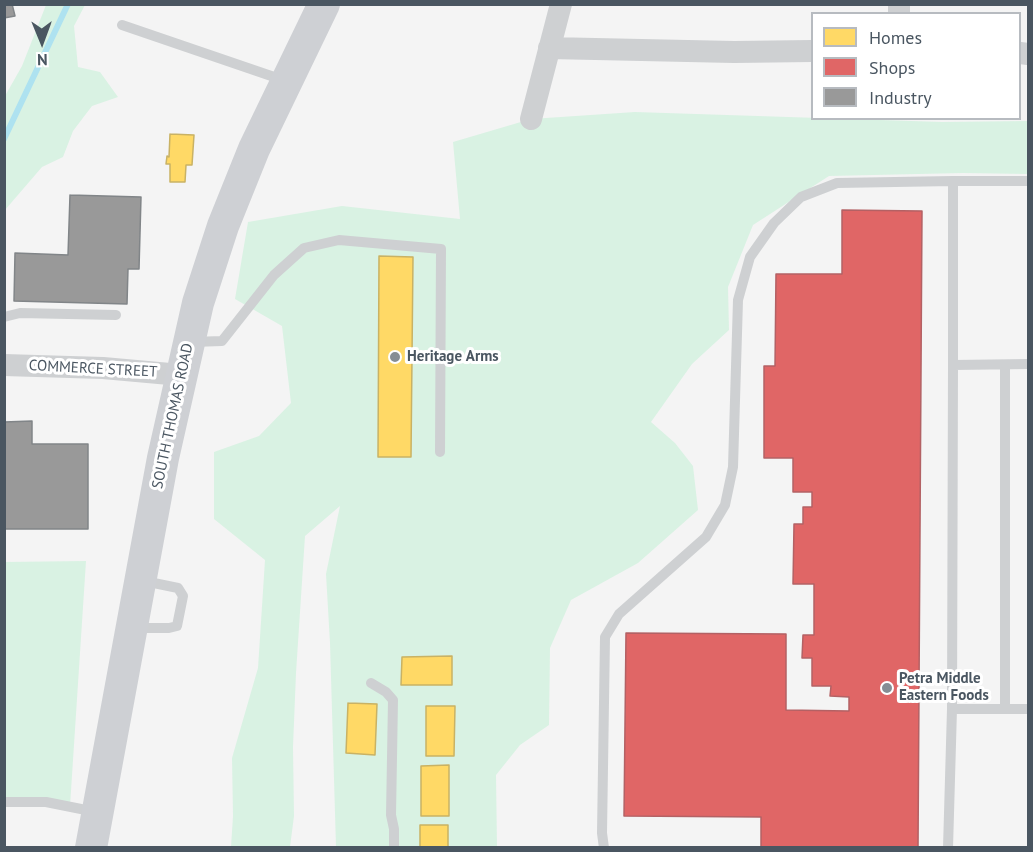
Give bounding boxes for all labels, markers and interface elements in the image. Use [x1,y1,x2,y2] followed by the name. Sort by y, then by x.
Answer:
[12,12,72,72] north arrow
[811,12,1021,120] legend
[869,26,922,49] text: Homes
[37,50,48,70] text: N
[869,56,915,79] text: Shops
[869,86,932,109] text: Industry
[149,342,197,490] street label: SOUTH THOMAS ROAD
[407,348,499,366] place label: Heritage Arms
[388,350,402,364] marker: Heritage Arms
[28,357,158,381] street label: COMMERCE STREET
[899,670,989,705] place label: Petra Middle Eastern Foods
[880,681,894,695] marker: Petra Middle Eastern Foods

